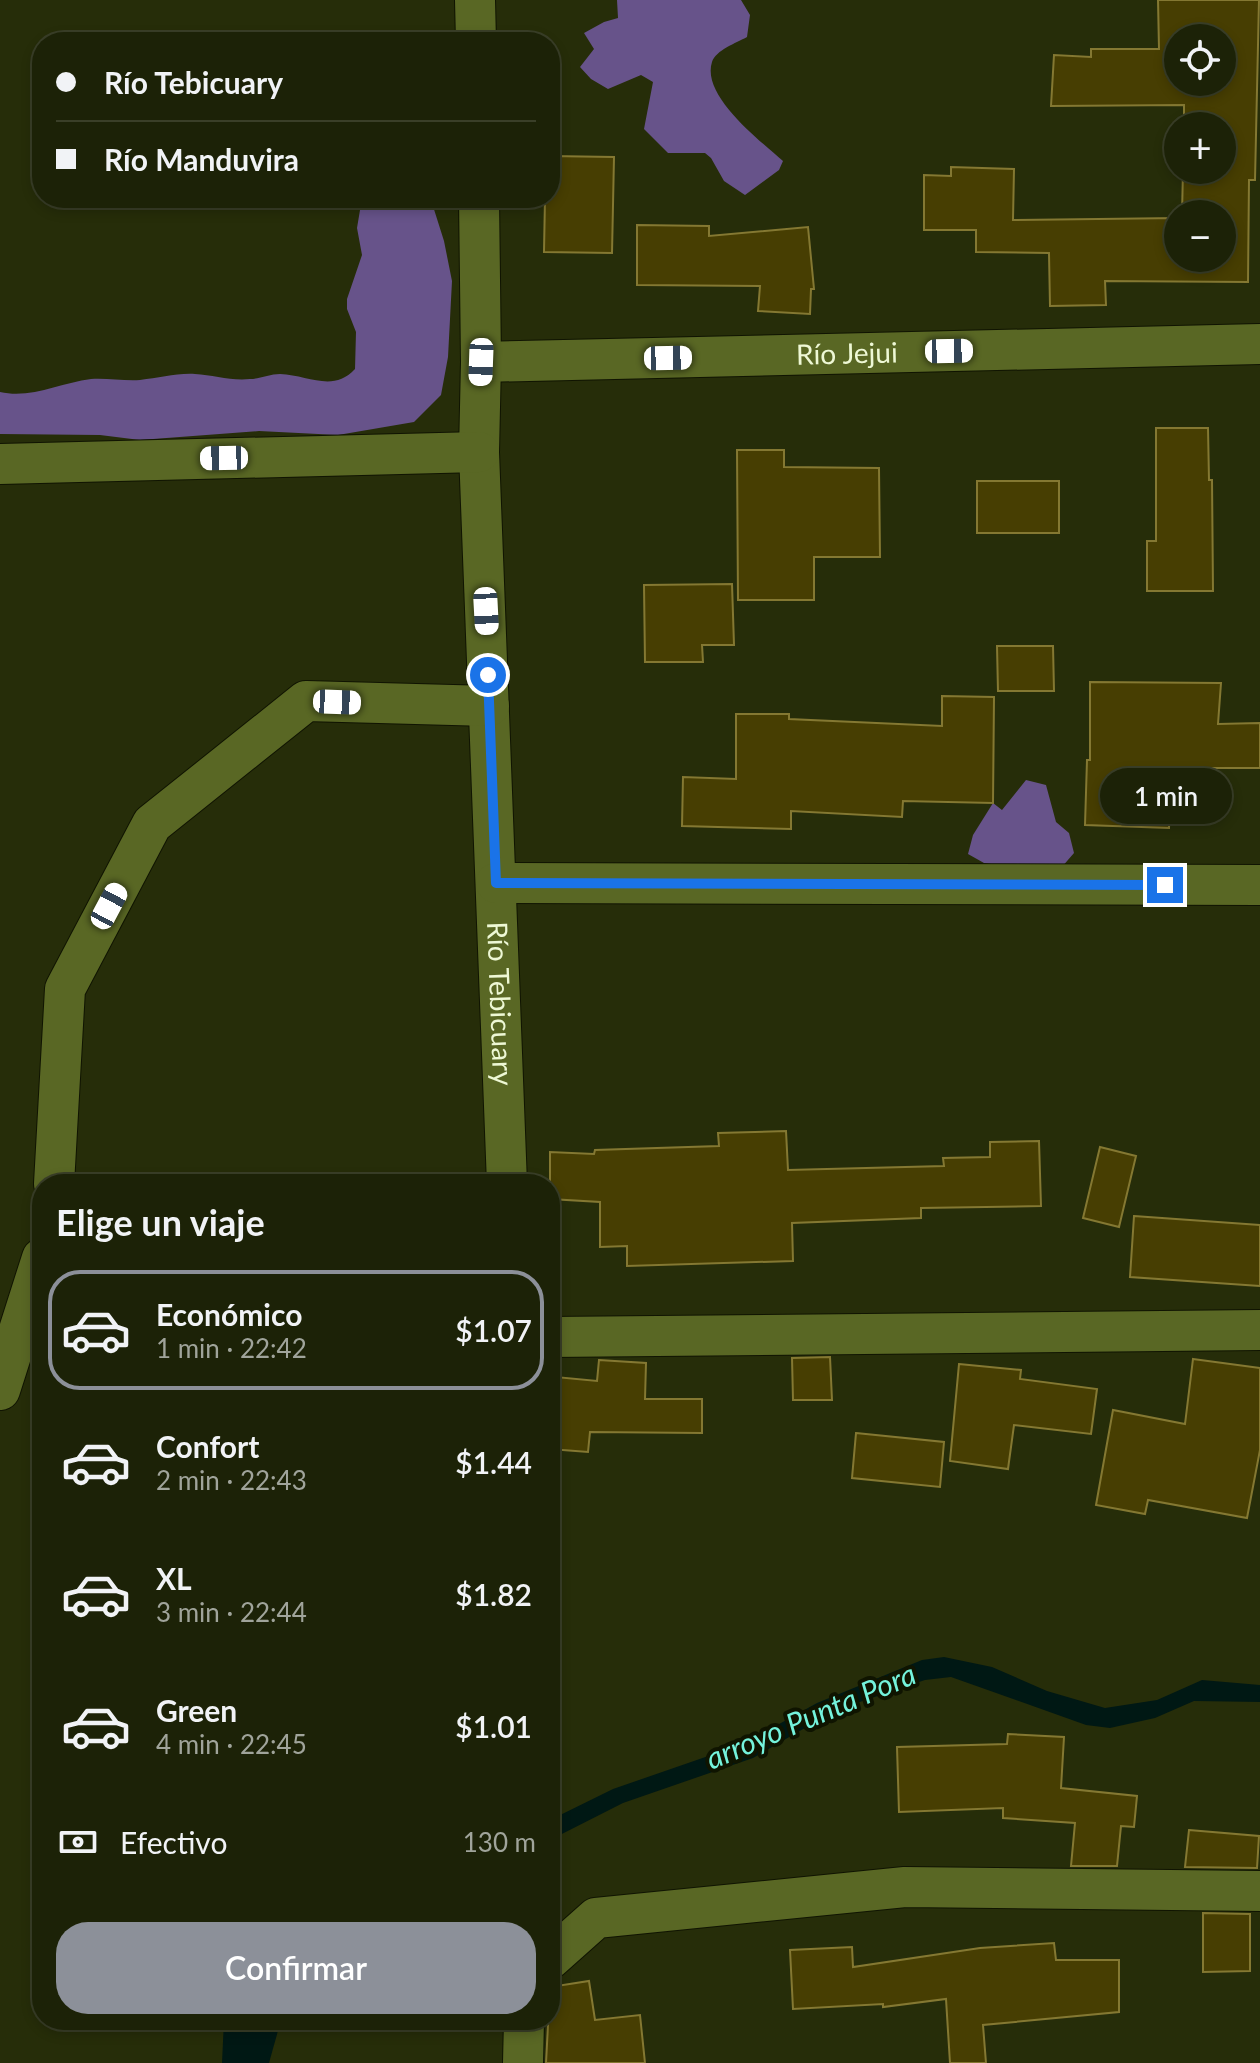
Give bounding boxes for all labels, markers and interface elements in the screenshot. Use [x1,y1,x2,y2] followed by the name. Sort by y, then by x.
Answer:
[1164,24,1236,272] map controls
[1164,24,1236,96] button: locate
[104,64,283,100] text: Río Tebicuary
[1164,112,1236,184] button: +
[104,141,299,177] text: Río Manduvira
[1164,200,1236,272] button: −
[796,334,898,371] street label: Río Jejui
[468,338,494,386] car
[925,339,973,363] car
[644,346,692,370] car
[200,446,248,470] car
[473,586,499,636] car
[470,657,506,693] route start
[313,689,361,715] car
[1099,769,1231,825] callout: 1 min
[1134,780,1198,812] text: 1 min
[1147,867,1183,903] route end
[87,879,131,933] car
[481,921,521,1087] street label: Río Tebicuary
[56,1200,265,1244] text: Elige un viaje
[60,1294,132,1366] icon: car
[156,1296,302,1332] text: Económico
[455,1312,532,1348] text: $1.07
[156,1332,307,1364] text: 1 min · 22:42
[60,1426,132,1498] icon: car
[156,1428,259,1464] text: Confort
[455,1444,532,1480] text: $1.44
[156,1464,307,1496] text: 2 min · 22:43
[60,1558,132,1630] icon: car
[156,1560,192,1596] text: XL
[455,1576,532,1612] text: $1.82
[156,1596,307,1628] text: 3 min · 22:44
[700,1655,921,1776] water label: arroyo Punta Pora
[60,1690,132,1762] icon: car
[156,1692,237,1728] text: Green
[455,1708,532,1744] text: $1.01
[156,1728,307,1760] text: 4 min · 22:45
[56,1820,100,1864] icon: cash
[120,1824,227,1860] text: Efectivo
[463,1826,536,1858] text: 130 m
[56,1922,536,2014] button: Confirmar

